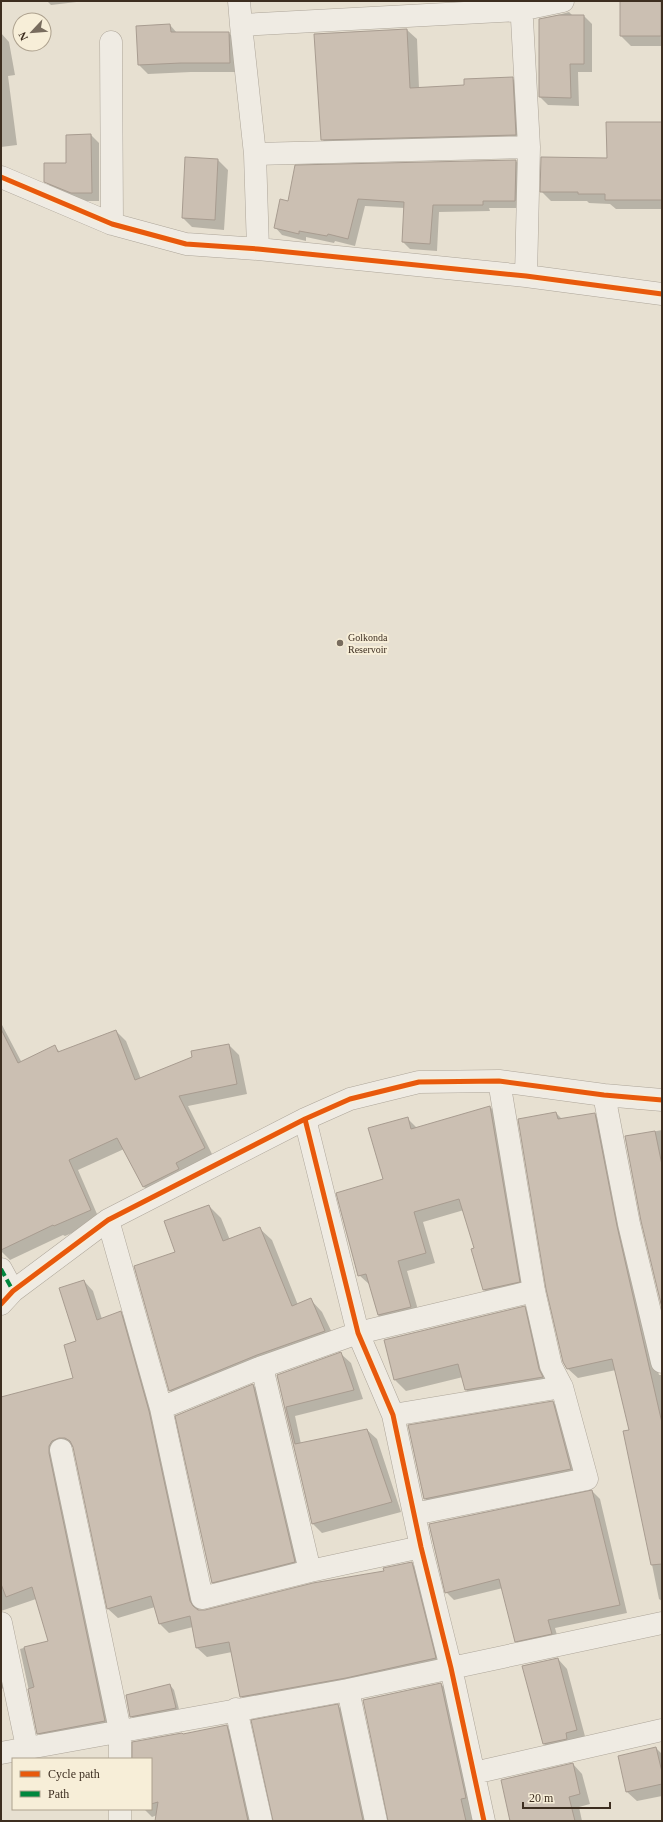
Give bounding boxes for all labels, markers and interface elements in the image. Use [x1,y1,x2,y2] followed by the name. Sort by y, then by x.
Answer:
[12,12,52,52] north arrow
[16,30,30,43] text: N
[348,632,388,655] place label: Golkonda Reservoir
[335,638,345,648] marker: Golkonda Reservoir
[12,1758,152,1810] legend
[48,1767,100,1781] text: Cycle path
[523,1784,610,1810] scale bar
[48,1787,69,1801] text: Path
[529,1791,554,1805] text: 20 m

